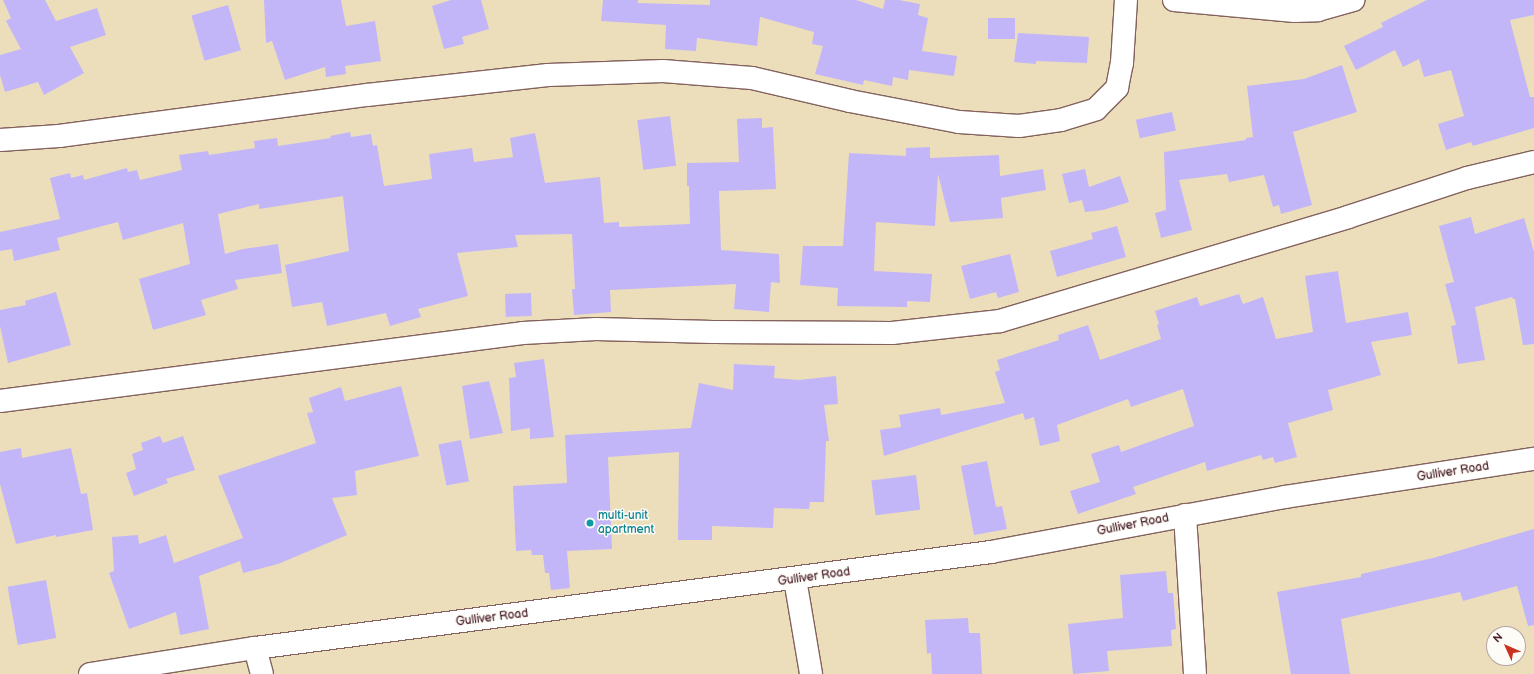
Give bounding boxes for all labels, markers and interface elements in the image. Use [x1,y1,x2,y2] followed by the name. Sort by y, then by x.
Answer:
[1416,459,1490,485] street label: Gulliver Road
[598,509,654,537] place label: multi-unit apartment
[1096,511,1170,539] street label: Gulliver Road
[585,518,595,528] marker: multi-unit apartment
[777,565,851,589] street label: Gulliver Road
[455,606,529,630] street label: Gulliver Road
[1486,626,1526,666] north arrow
[1490,630,1505,645] text: N

